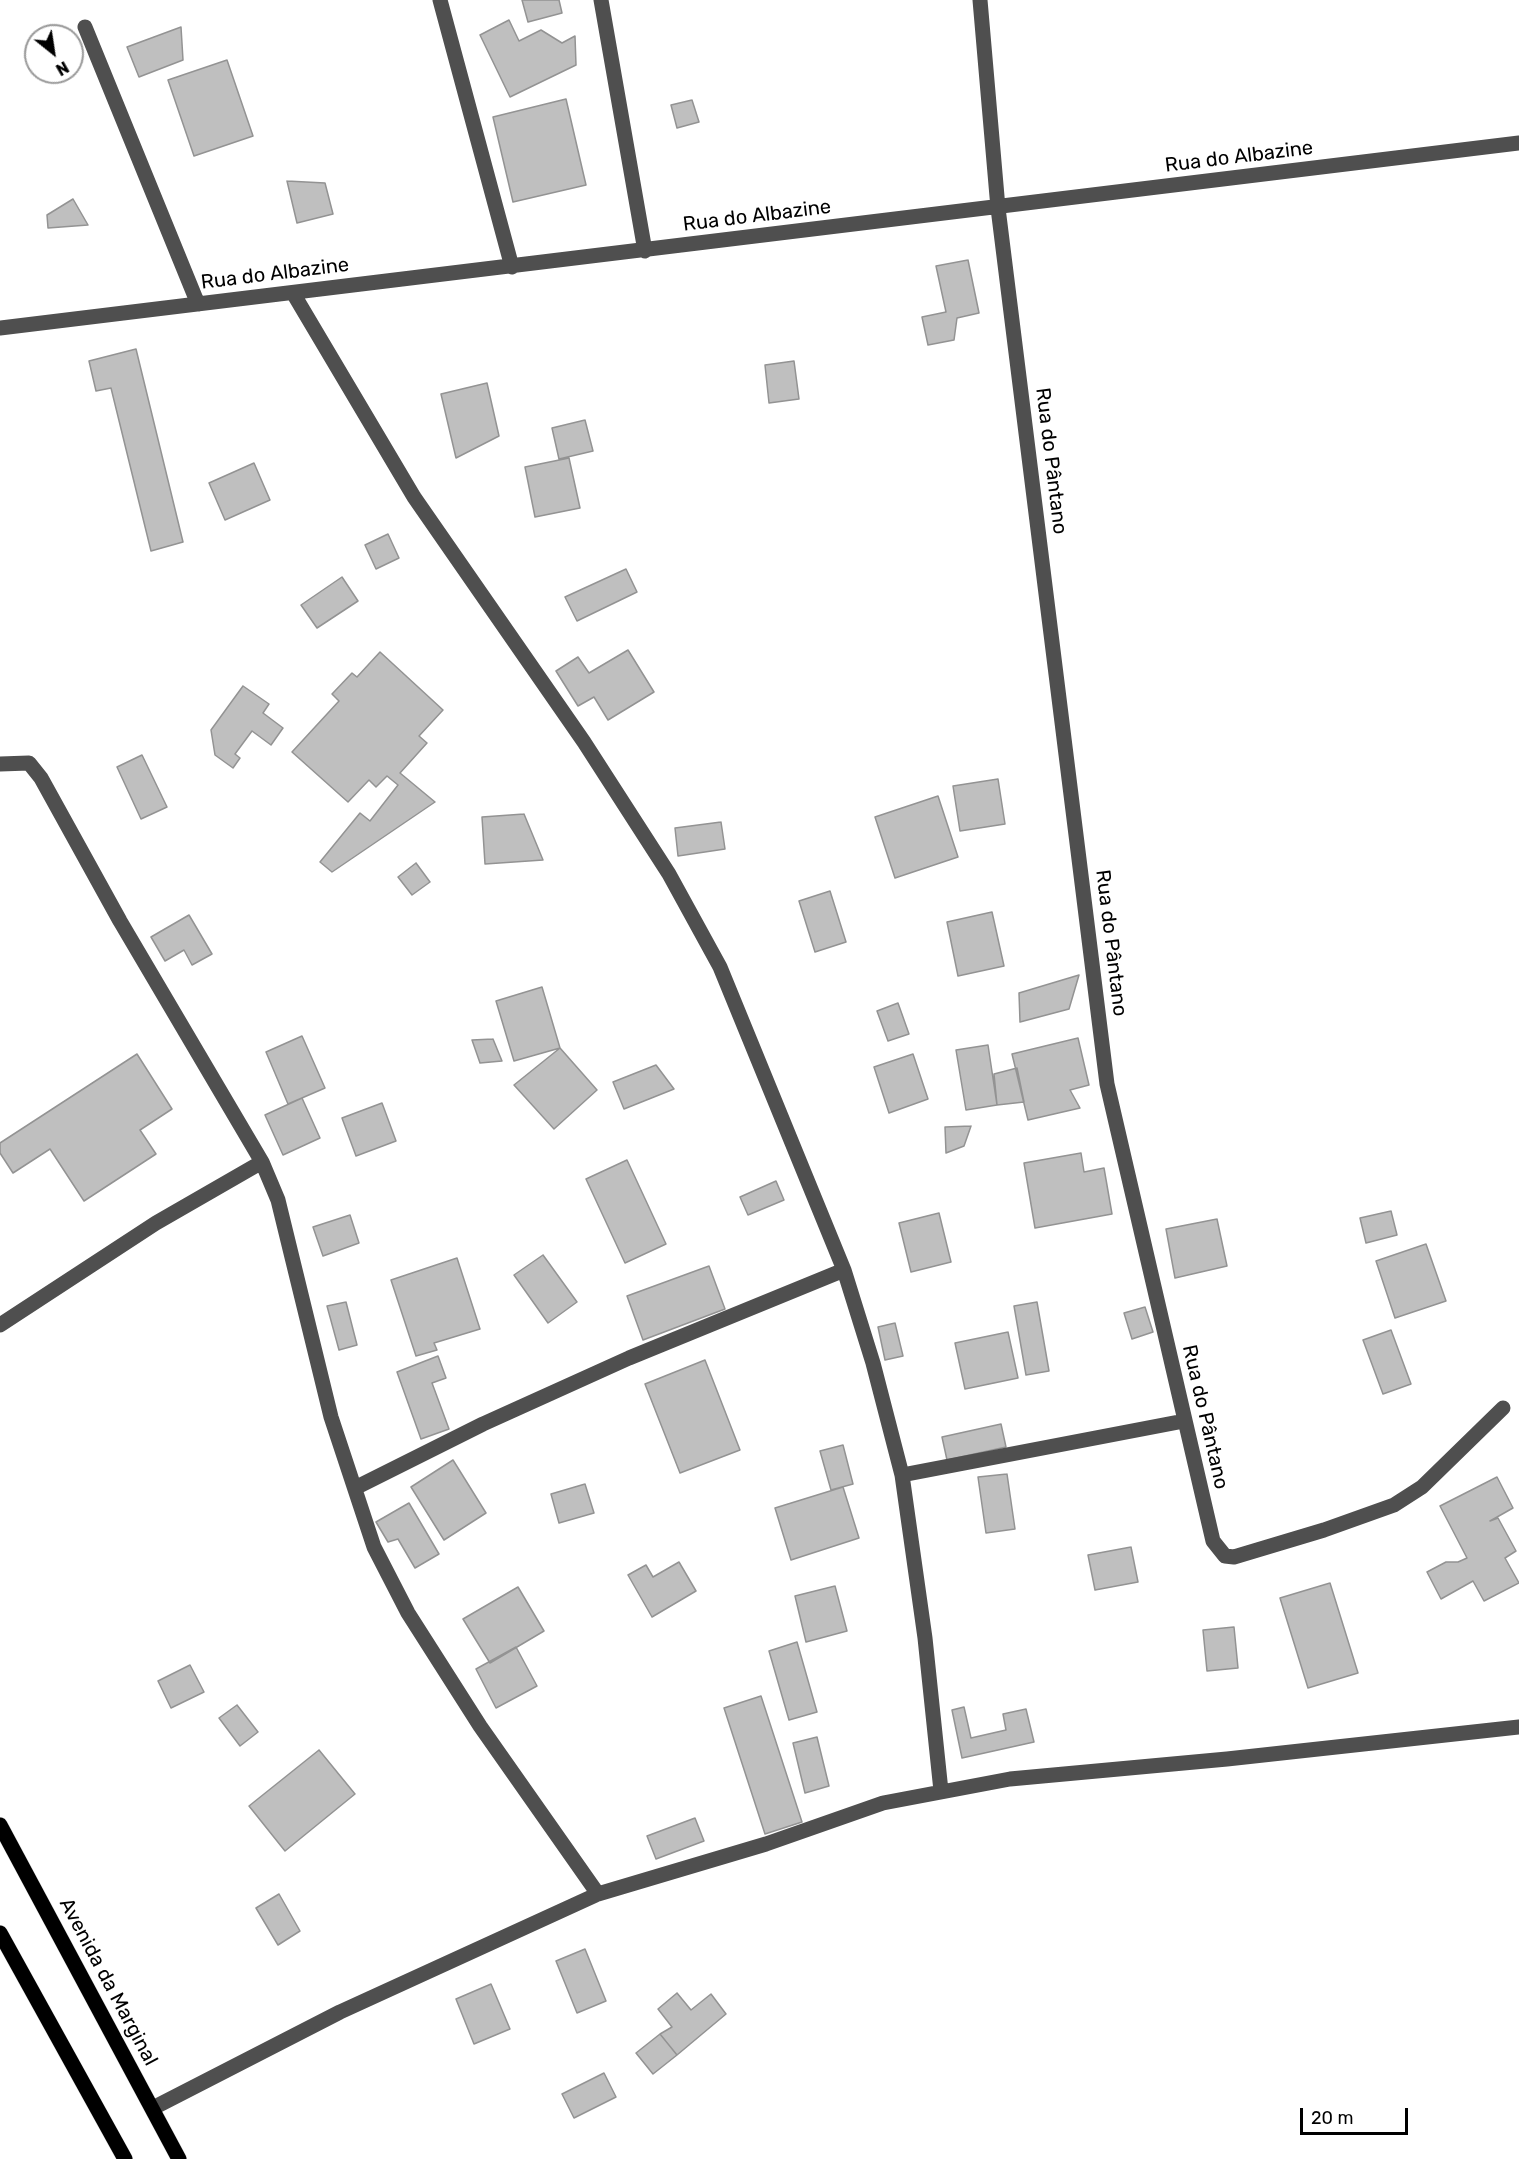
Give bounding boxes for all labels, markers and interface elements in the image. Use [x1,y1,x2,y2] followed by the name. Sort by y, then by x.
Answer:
[24,24,84,84] north arrow
[53,57,72,79] text: N
[1164,136,1314,178] street label: Rua do Albazine
[682,195,832,237] street label: Rua do Albazine
[200,253,350,295] street label: Rua do Albazine
[1030,386,1072,536] street label: Rua do Pântano
[1090,868,1132,1018] street label: Rua do Pântano
[1177,1342,1233,1492] street label: Rua do Pântano
[54,1894,162,2070] street label: Avenida da Marginal
[1303,2096,1411,2134] scale bar
[1311,2107,1353,2129] text: 20 m

